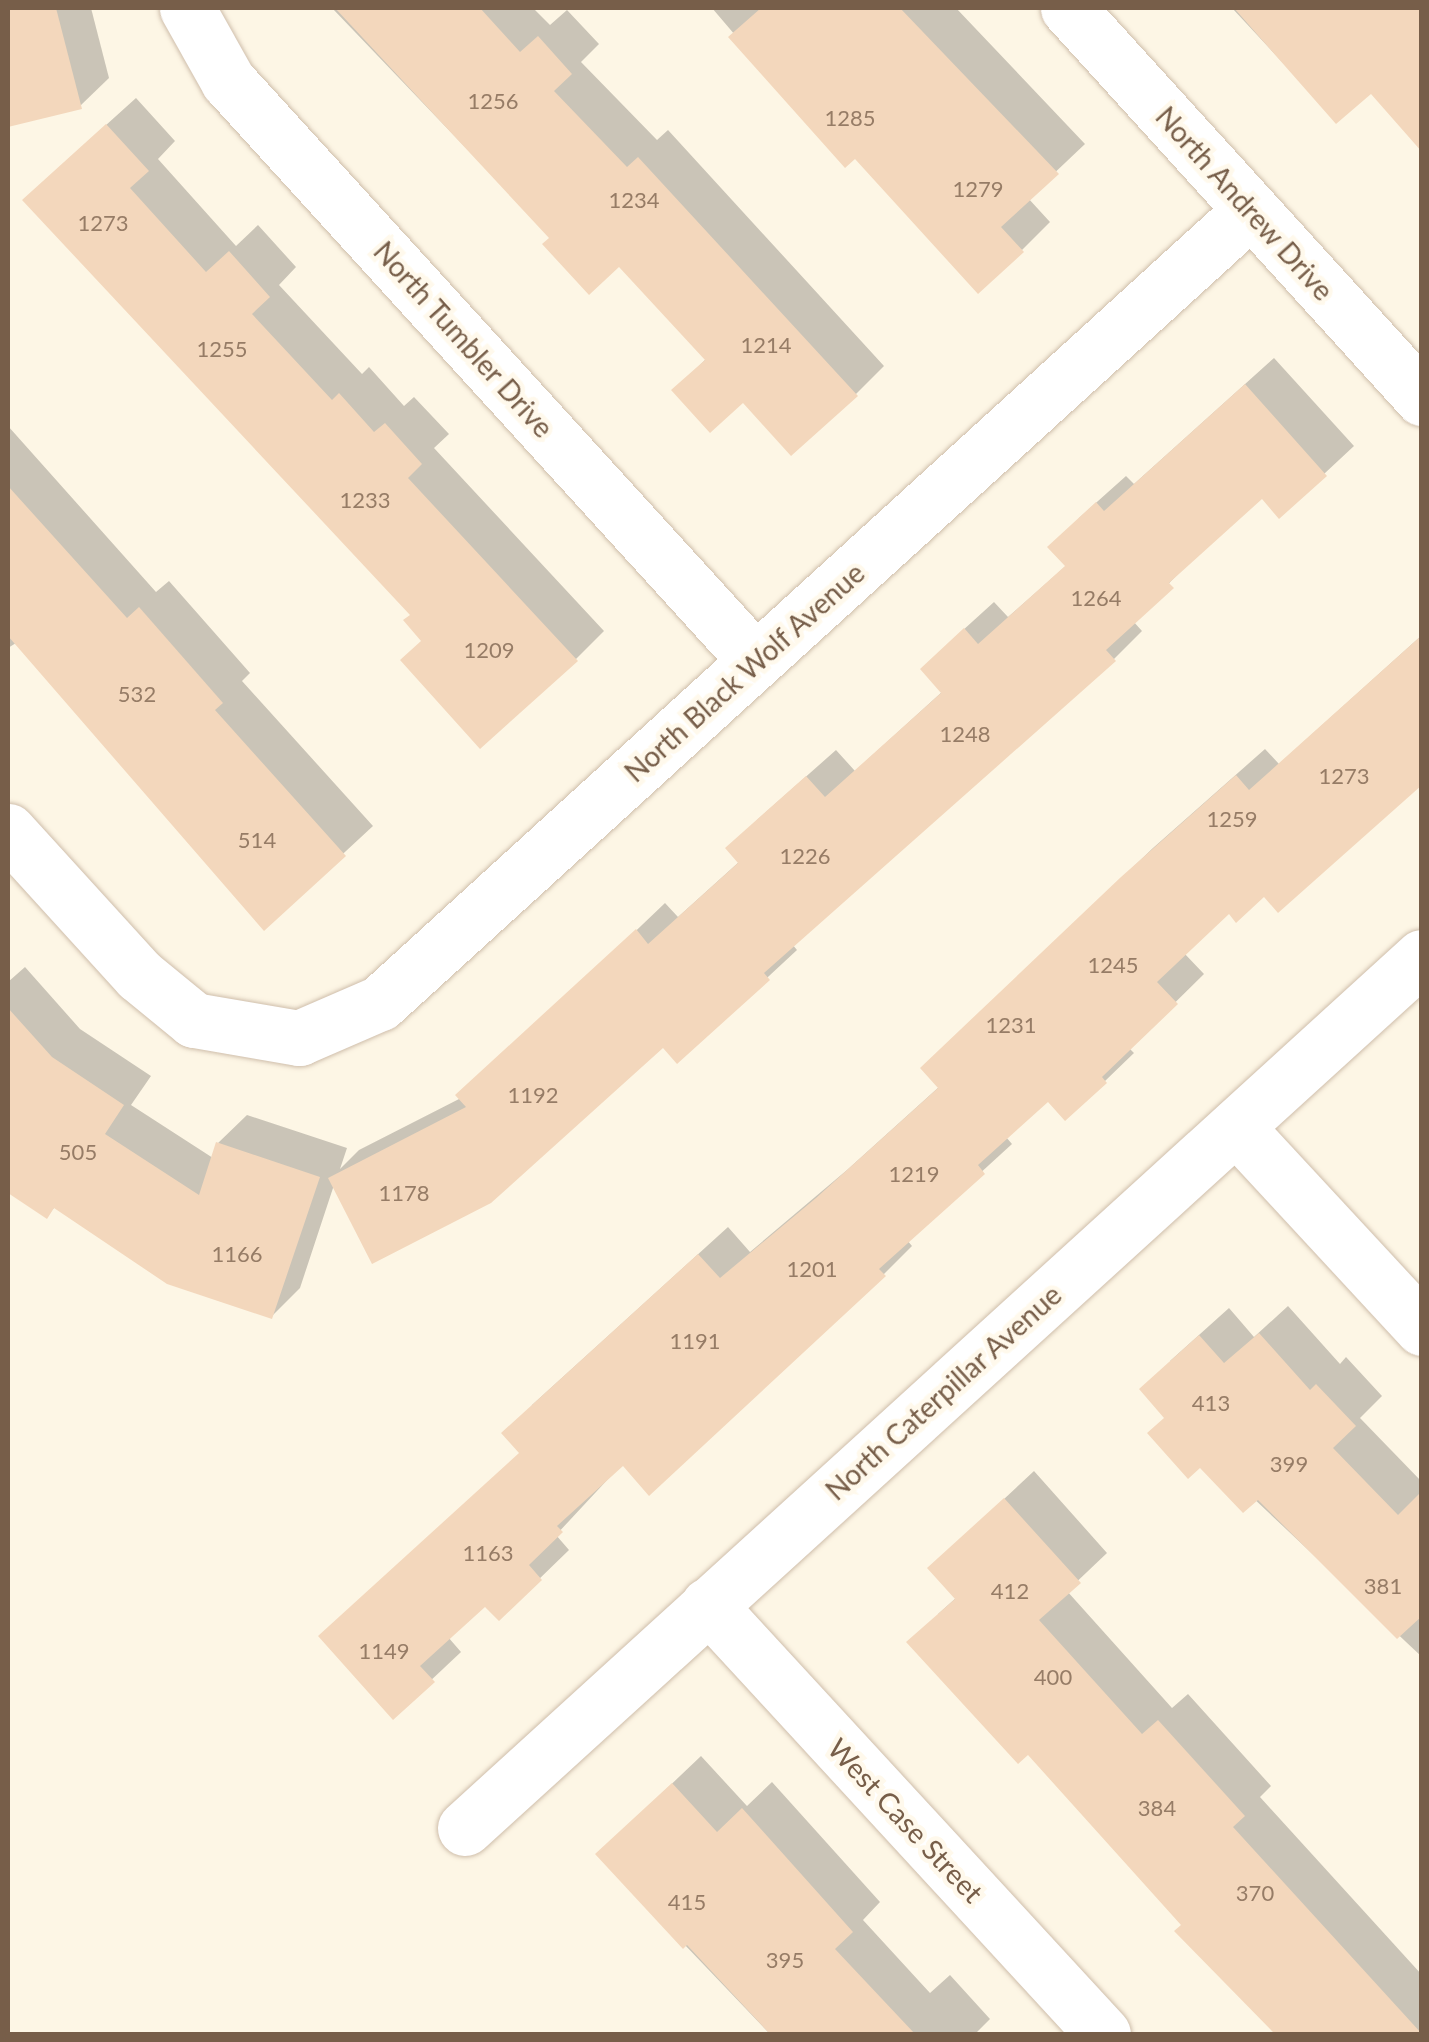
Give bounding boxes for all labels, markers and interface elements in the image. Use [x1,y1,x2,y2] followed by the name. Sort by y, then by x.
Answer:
[467,88,519,114] house number: 1256
[1149,99,1341,307] street label: North Andrew Drive
[824,105,876,131] house number: 1285
[952,176,1004,202] house number: 1279
[608,187,660,213] house number: 1234
[77,210,129,236] house number: 1273
[367,234,561,444] street label: North Tumbler Drive
[740,332,792,358] house number: 1214
[196,336,248,362] house number: 1255
[339,487,391,513] house number: 1233
[617,555,871,789] street label: North Black Wolf Avenue
[1070,585,1122,611] house number: 1264
[463,637,515,663] house number: 1209
[118,681,156,707] house number: 532
[939,721,991,747] house number: 1248
[1318,763,1370,789] house number: 1273
[1206,806,1258,832] house number: 1259
[238,827,276,853] house number: 514
[779,843,831,869] house number: 1226
[1087,952,1139,978] house number: 1245
[985,1012,1037,1038] house number: 1231
[507,1082,559,1108] house number: 1192
[59,1139,97,1165] house number: 505
[888,1161,940,1187] house number: 1219
[378,1180,430,1206] house number: 1178
[211,1241,263,1267] house number: 1166
[786,1256,838,1282] house number: 1201
[818,1277,1068,1507] street label: North Caterpillar Avenue
[669,1328,721,1354] house number: 1191
[1192,1390,1230,1416] house number: 413
[1270,1451,1308,1477] house number: 399
[462,1540,514,1566] house number: 1163
[1364,1573,1402,1599] house number: 381
[991,1578,1029,1604] house number: 412
[358,1638,410,1664] house number: 1149
[1034,1664,1072,1690] house number: 400
[821,1731,991,1909] street label: West Case Street
[1138,1795,1176,1821] house number: 384
[1236,1880,1274,1906] house number: 370
[668,1889,706,1915] house number: 415
[766,1947,804,1973] house number: 395

